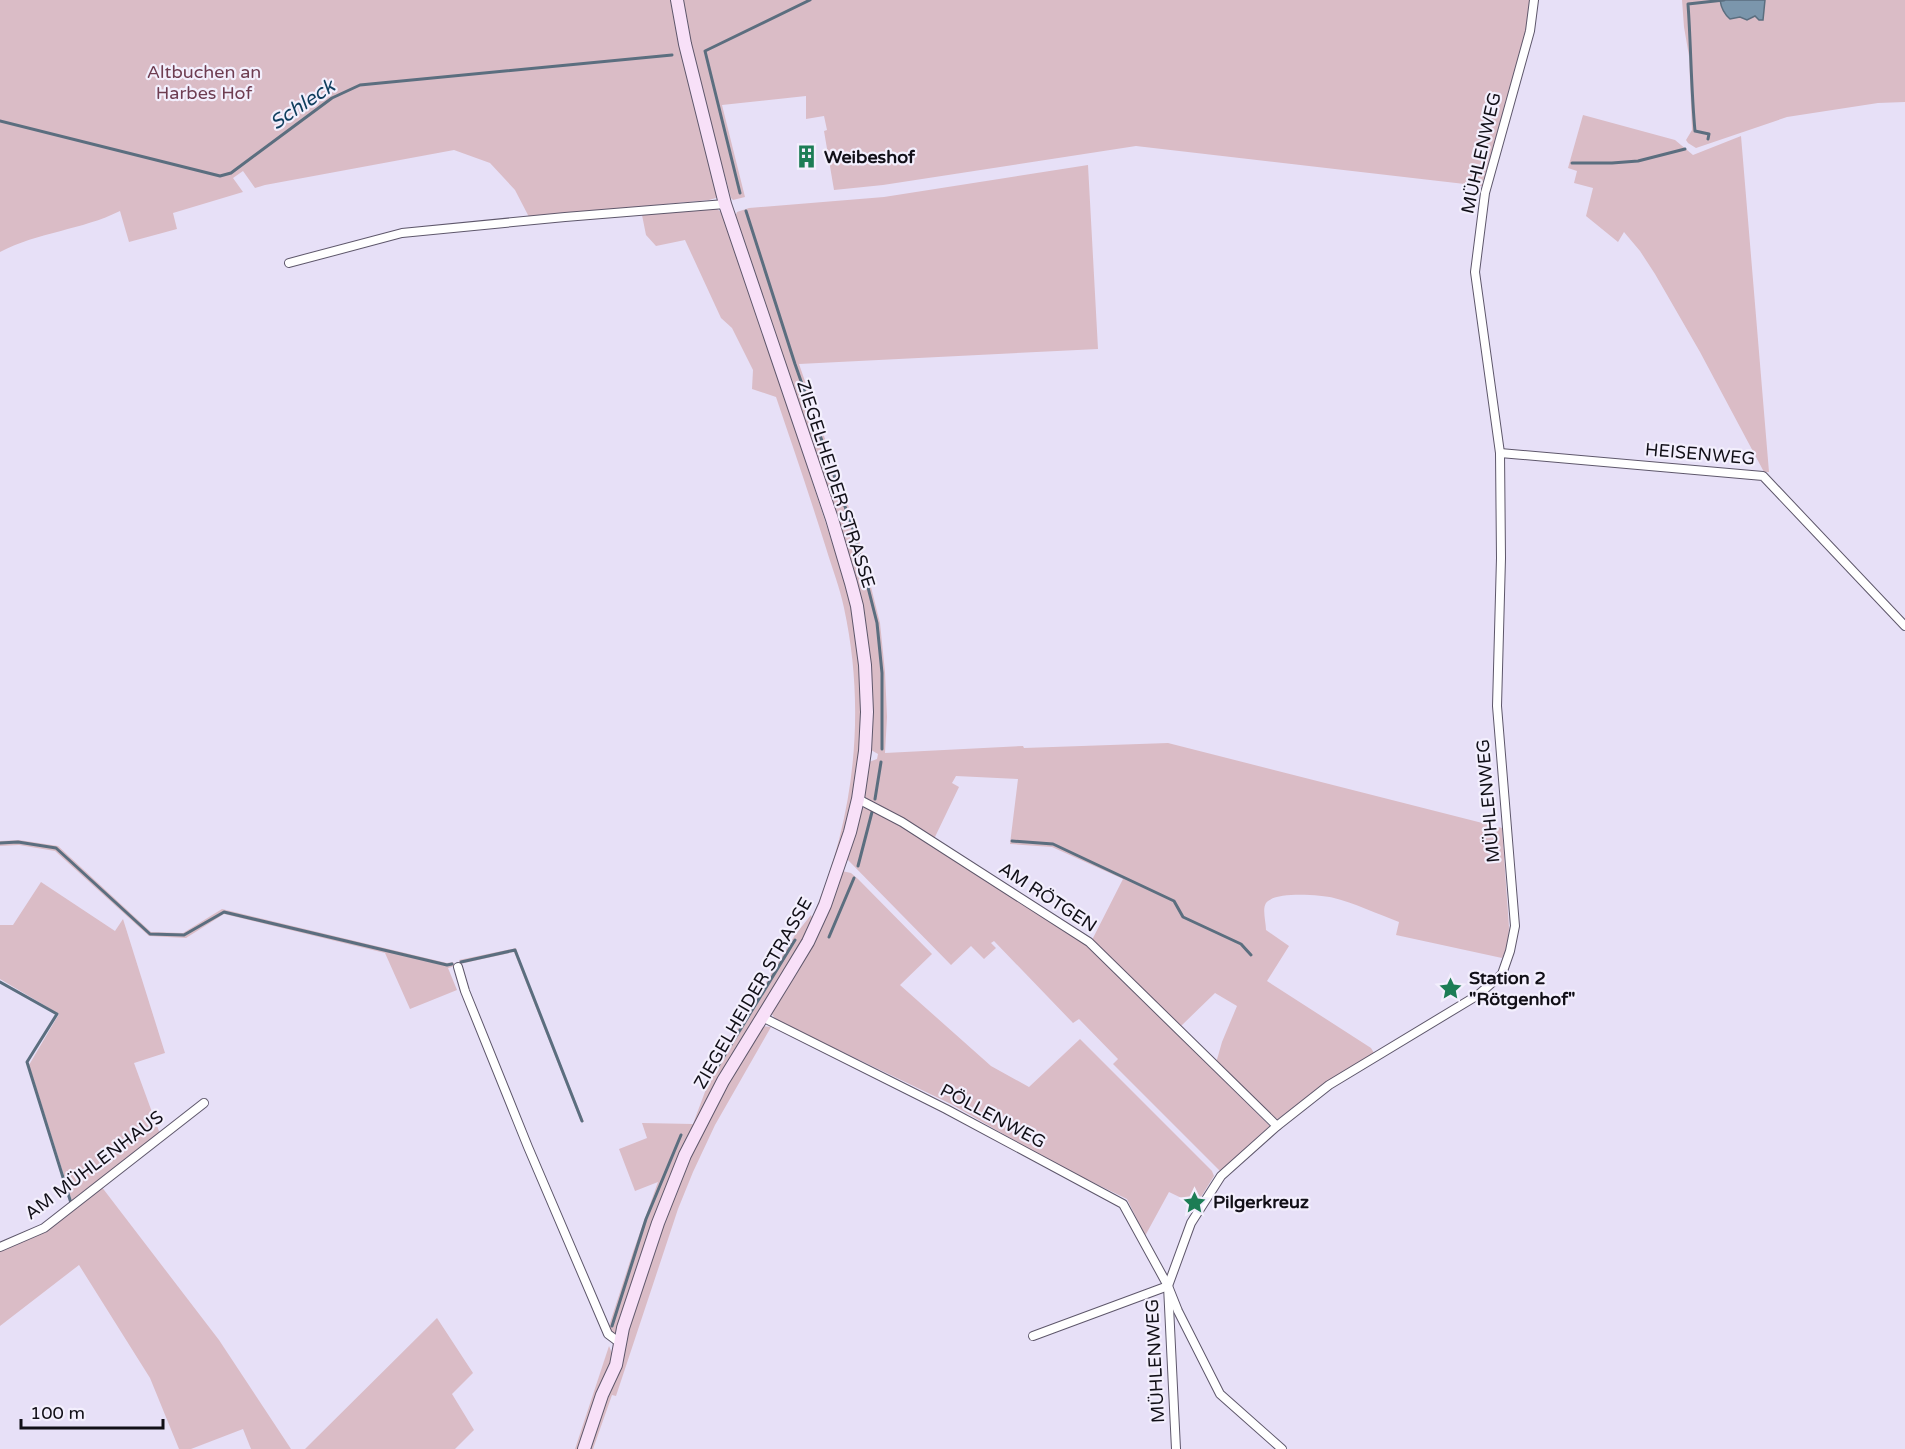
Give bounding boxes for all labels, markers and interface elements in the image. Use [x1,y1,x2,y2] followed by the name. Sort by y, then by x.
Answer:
[147,61,261,104] park label: Altbuchen an Harbes Hof
[266,73,341,135] water label: Schleck
[1456,90,1506,216] street label: MÜHLENWEG
[793,144,819,170] building icon: Weibeshof
[824,146,916,168] place label: Weibeshof
[792,377,880,591] street label: ZIEGELHEIDER STRASSE
[1644,438,1756,470] street label: HEISENWEG
[1472,738,1504,864] street label: MÜHLENWEG
[995,857,1101,937] street label: AM RÖTGEN
[689,893,817,1093] street label: ZIEGELHEIDER STRASSE
[1469,967,1575,1010] place label: Station 2 "Rötgenhof"
[1438,975,1464,1001] place icon: Station 2 "Rötgenhof"
[936,1079,1050,1153] street label: PÖLLENWEG
[20,1106,168,1224] street label: AM MÜHLENHAUS
[1182,1189,1208,1215] place icon: Pilgerkreuz
[1213,1191,1309,1213] place label: Pilgerkreuz
[1141,1298,1169,1424] street label: MÜHLENWEG
[21,1392,164,1430] scale bar
[30,1402,85,1424] text: 100 m

